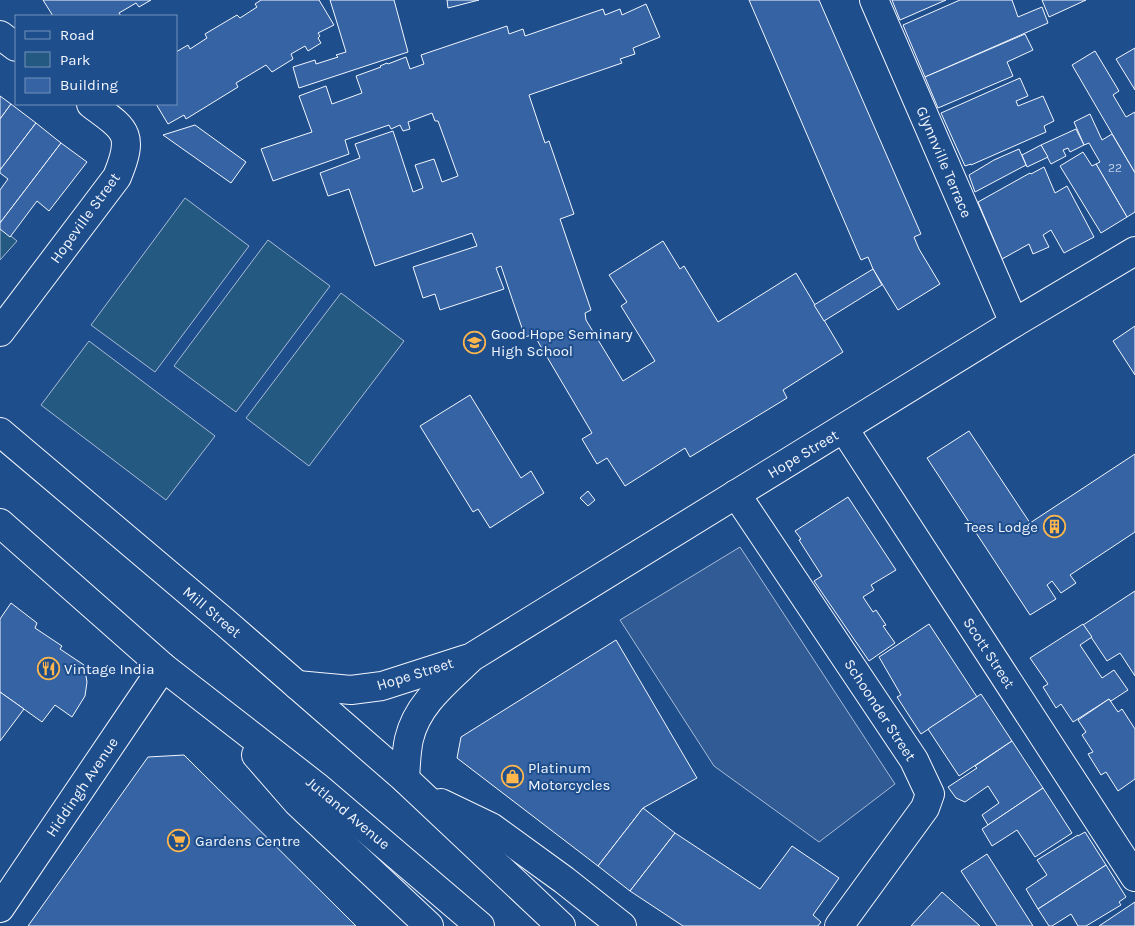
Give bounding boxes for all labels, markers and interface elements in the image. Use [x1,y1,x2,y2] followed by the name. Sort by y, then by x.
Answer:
[15,15,178,105] legend
[60,26,95,44] text: Road
[60,51,90,69] text: Park
[60,76,118,94] text: Building
[912,104,976,220] street label: Glynnville Terrace
[1108,161,1122,175] house number: 22
[46,169,124,267] street label: Hopeville Street
[491,325,633,360] place label: Good Hope Seminary High School
[463,331,487,355] school or university icon: Good Hope Seminary High School
[764,426,842,482] street label: Hope Street
[1042,515,1066,539] building icon: Tees Lodge
[965,518,1038,536] place label: Tees Lodge
[179,583,245,642] street label: Mill Street
[959,614,1019,692] street label: Scott Street
[374,654,456,694] street label: Hope Street
[840,656,920,765] street label: Schoonder Street
[36,657,60,681] restaurant icon: Vintage India
[64,660,154,678] place label: Vintage India
[42,734,122,840] street label: Hiddingh Avenue
[528,759,610,794] place label: Platinum Motorcycles
[500,765,524,789] shop icon: Platinum Motorcycles
[302,773,394,853] street label: Jutland Avenue
[167,829,191,853] supermarket icon: Gardens Centre
[195,832,300,850] place label: Gardens Centre

